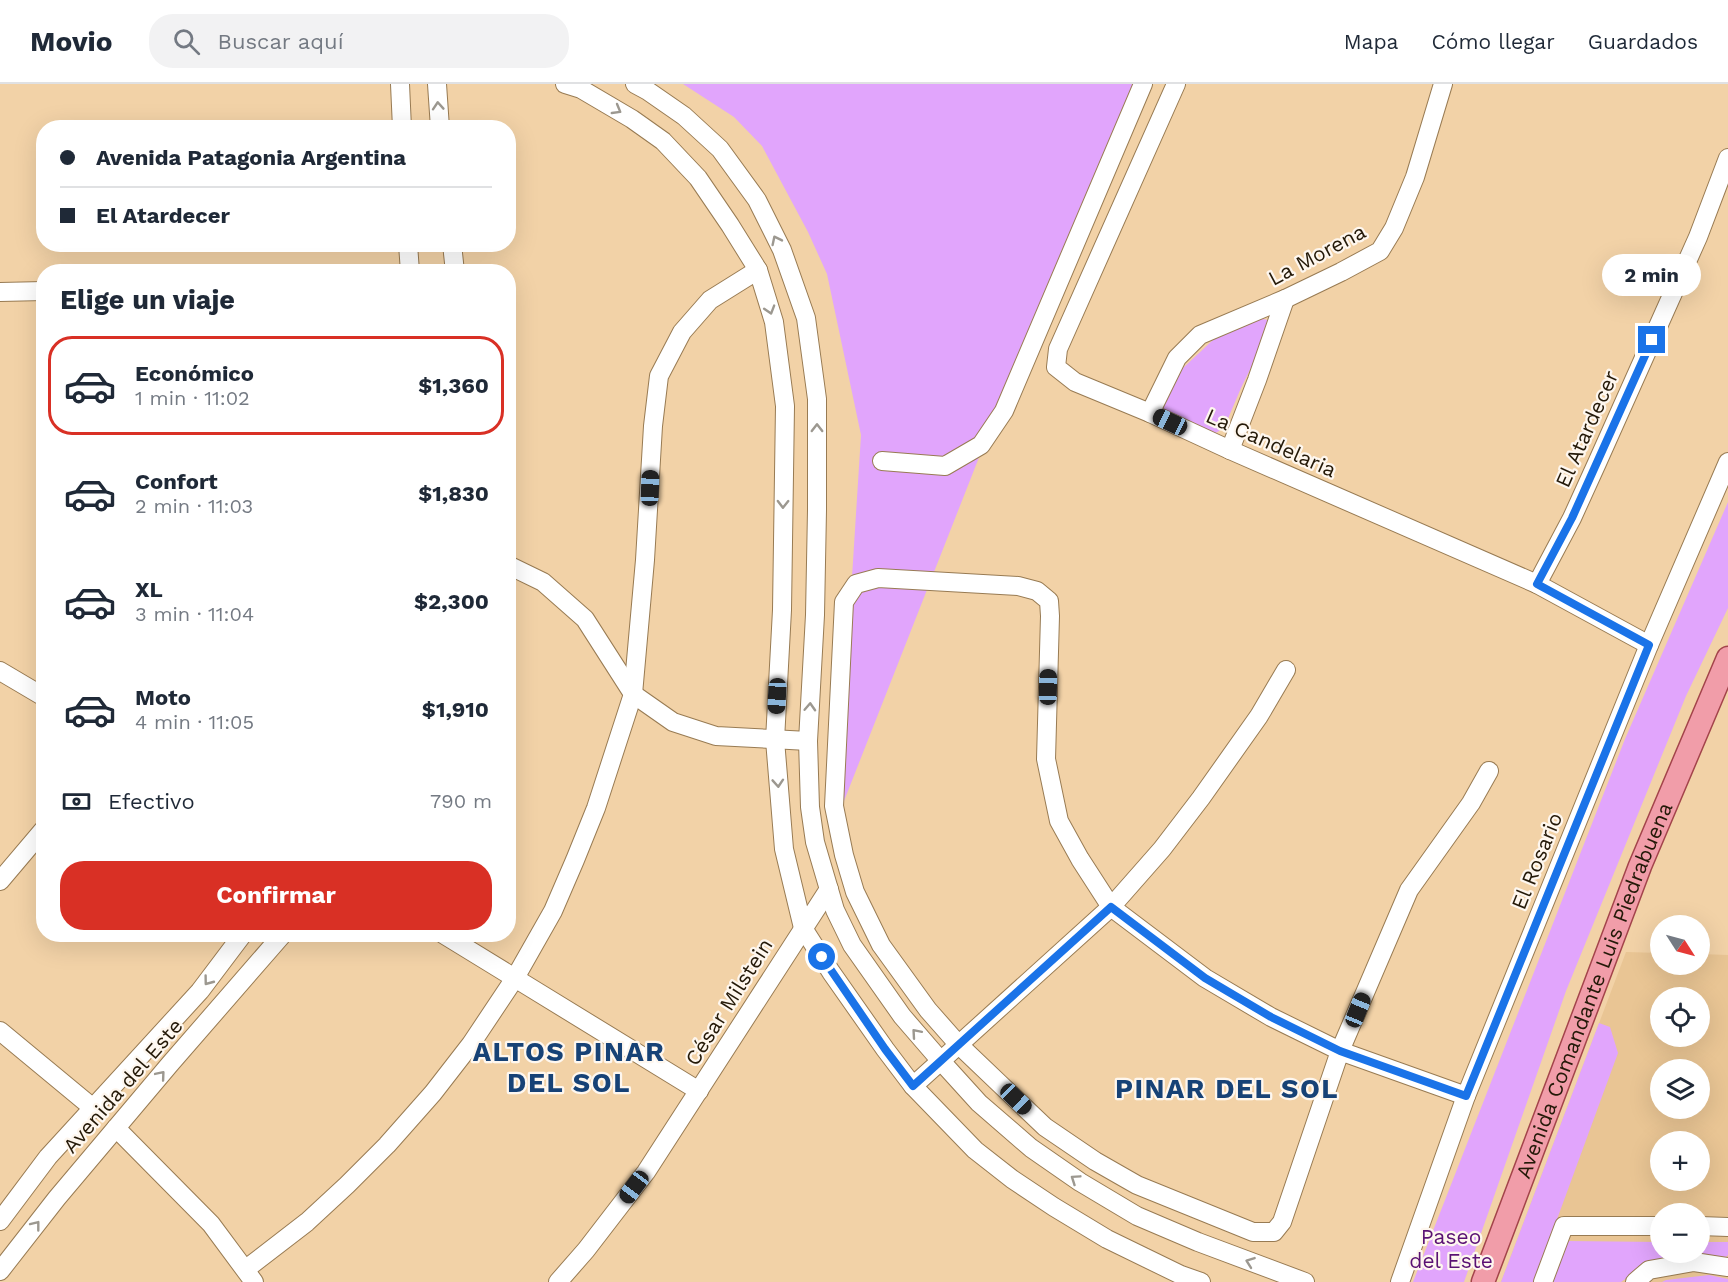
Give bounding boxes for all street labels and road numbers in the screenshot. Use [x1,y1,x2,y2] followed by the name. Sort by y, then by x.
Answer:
[1264,218,1370,291] street label: La Morena
[1550,366,1624,491] street label: El Atardecer
[1202,403,1340,482] street label: La Candelaria
[1510,798,1677,1182] street label: Avenida Comandante Luis Piedrabuena
[1506,809,1567,913] street label: El Rosario
[679,934,778,1070] street label: César Milstein
[57,1013,188,1158] street label: Avenida del Este

